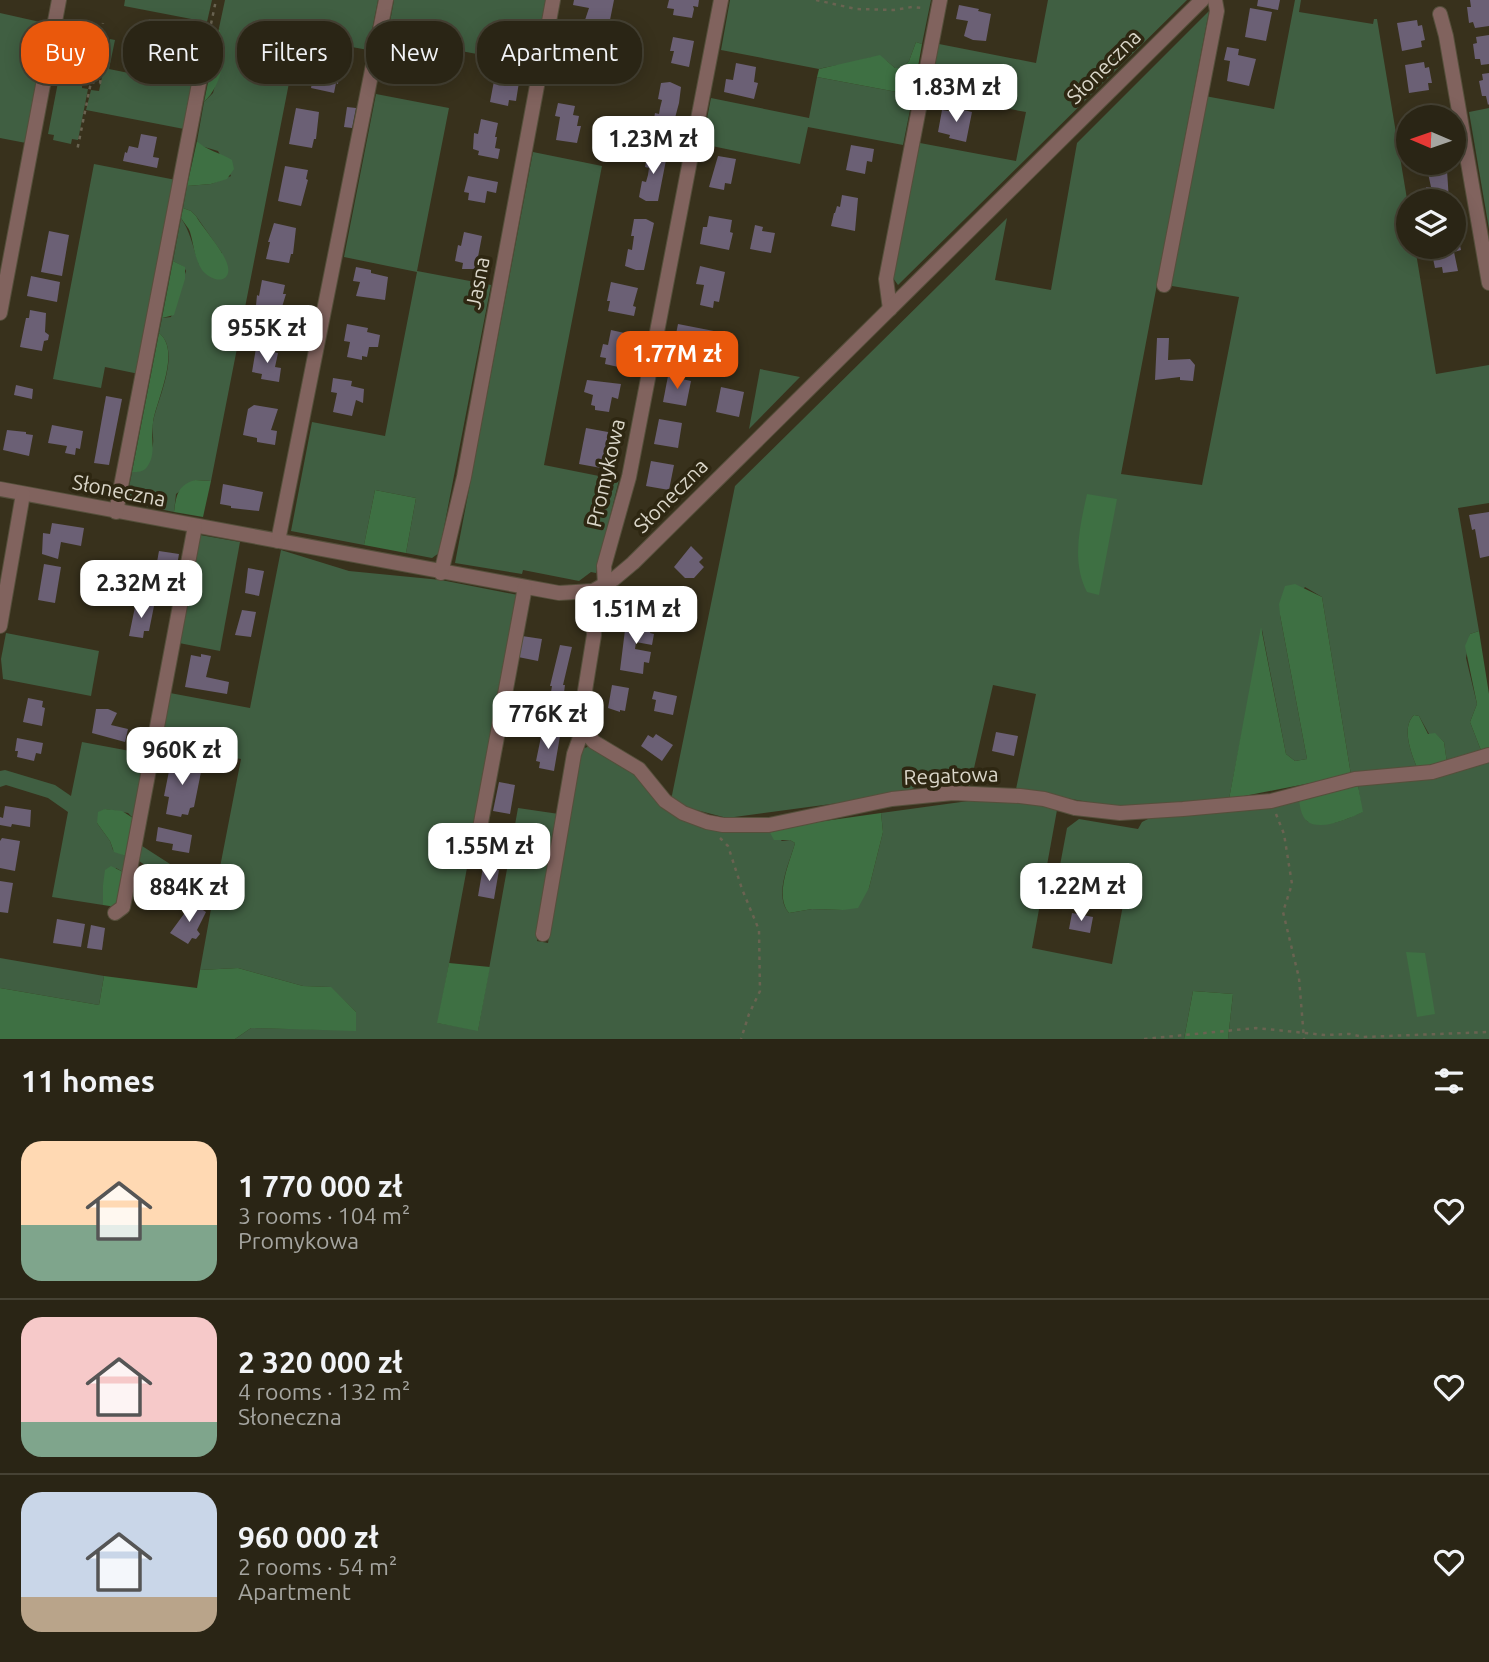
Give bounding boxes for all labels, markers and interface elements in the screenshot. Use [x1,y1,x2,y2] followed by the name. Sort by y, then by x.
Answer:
[21,21,109,84] chip: Buy
[123,21,223,84] chip: Rent
[237,21,352,84] chip: Filters
[366,21,463,84] chip: New
[477,21,642,84] chip: Apartment
[1061,24,1145,108] street label: Słoneczna
[884,64,1028,124] pin: 1.83M zł
[911,74,1001,99] text: 1.83M zł
[1396,105,1466,175] north arrow
[1396,105,1466,259] map controls
[581,116,725,176] pin: 1.23M zł
[608,126,698,151] text: 1.23M zł
[1396,189,1466,259] button: layers
[460,254,494,311] street label: Jasna
[202,306,332,365] pin: 955K zł
[228,315,306,340] text: 955K zł
[605,332,749,391] pin: 1.77M zł
[632,341,722,366] text: 1.77M zł
[581,416,629,529] street label: Promykowa
[628,453,712,537] street label: Słoneczna
[70,469,168,511] street label: Słoneczna
[69,560,213,620] pin: 2.32M zł
[96,570,186,595] text: 2.32M zł
[564,586,708,646] pin: 1.51M zł
[591,596,681,621] text: 1.51M zł
[483,692,613,751] pin: 776K zł
[509,701,587,726] text: 776K zł
[117,728,247,787] pin: 960K zł
[143,737,221,762] text: 960K zł
[903,761,999,789] street label: Regatowa
[417,824,561,883] pin: 1.55M zł
[444,833,534,858] text: 1.55M zł
[124,864,254,924] pin: 884K zł
[1009,864,1153,923] pin: 1.22M zł
[1036,873,1126,898] text: 1.22M zł
[150,874,228,899] text: 884K zł
[1430,1062,1468,1100] icon: filters
[21,1064,155,1098] text: 11 homes
[77,1169,161,1253] icon: home
[238,1169,403,1203] text: 1 770 000 zł
[1430,1192,1468,1230] icon: heart
[238,1203,410,1228] text: 3 rooms · 104 m²
[238,1228,359,1253] text: Promykowa
[77,1345,161,1429] icon: home
[238,1345,403,1379] text: 2 320 000 zł
[1430,1368,1468,1406] icon: heart
[238,1379,410,1404] text: 4 rooms · 132 m²
[238,1404,342,1429] text: Słoneczna
[77,1520,161,1604] icon: home
[238,1520,379,1554] text: 960 000 zł
[1430,1543,1468,1581] icon: heart
[238,1554,397,1579] text: 2 rooms · 54 m²
[238,1579,351,1604] text: Apartment

